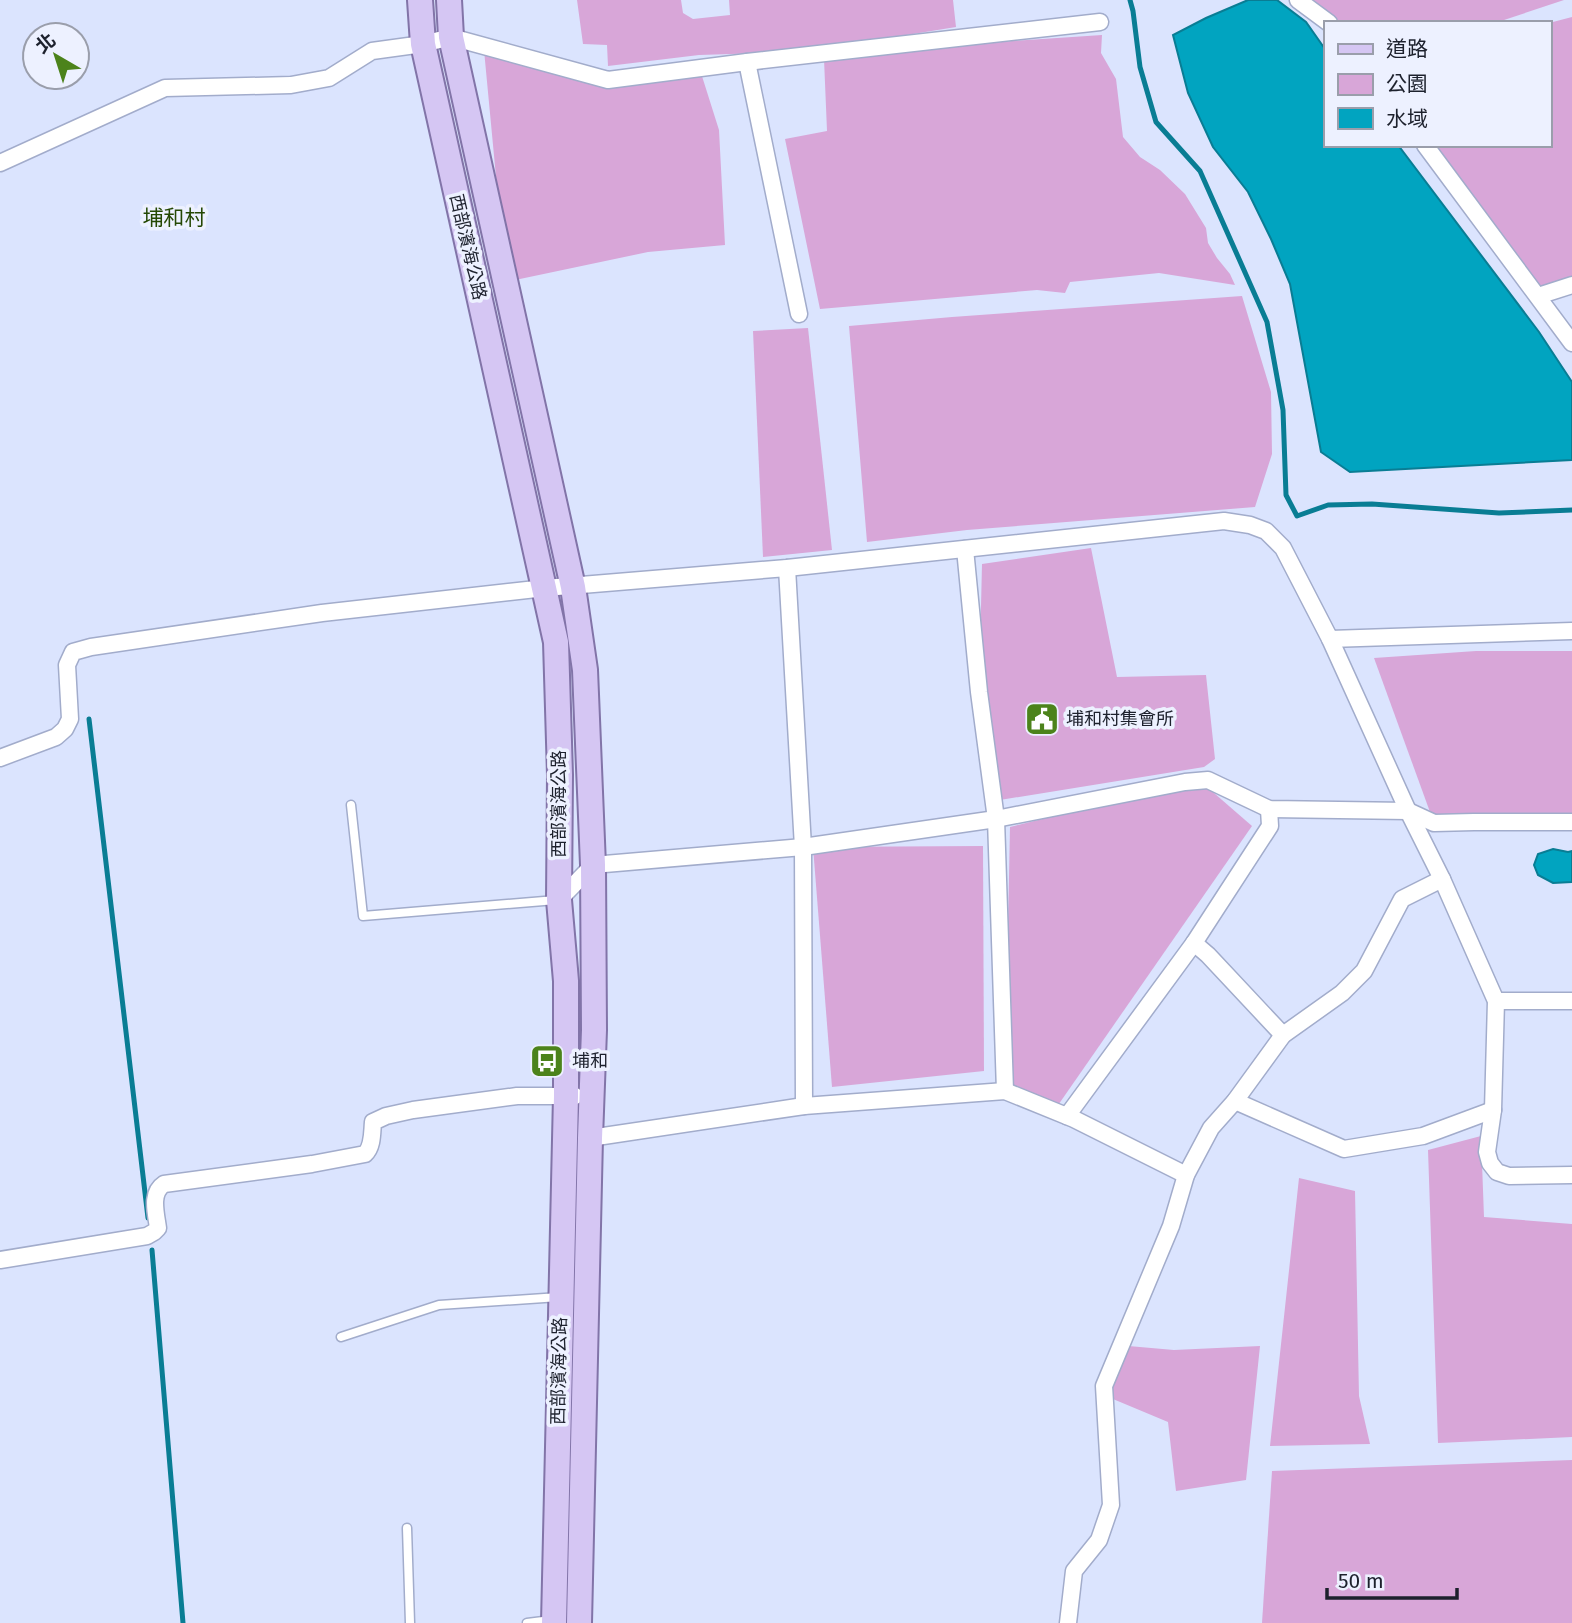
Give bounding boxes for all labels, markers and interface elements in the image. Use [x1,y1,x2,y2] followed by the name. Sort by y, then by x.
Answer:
[21,21,91,91] north arrow
[1324,21,1551,147] legend
[31,28,60,58] text: 北
[1386,36,1428,62] text: 道路
[1386,71,1428,97] text: 公園
[1386,106,1428,132] text: 水域
[445,192,491,302] street label: 西部濱海公路
[143,205,206,231] district label: 埔和村
[1023,700,1061,738] public building icon: 埔和村集會所
[1066,708,1174,730] place label: 埔和村集會所
[548,750,570,858] street label: 西部濱海公路
[528,1042,566,1080] bus stop icon: 埔和
[572,1050,608,1072] place label: 埔和
[547,1317,571,1425] street label: 西部濱海公路
[1327,1556,1456,1600] scale bar
[1338,1568,1384,1594] text: 50 m

